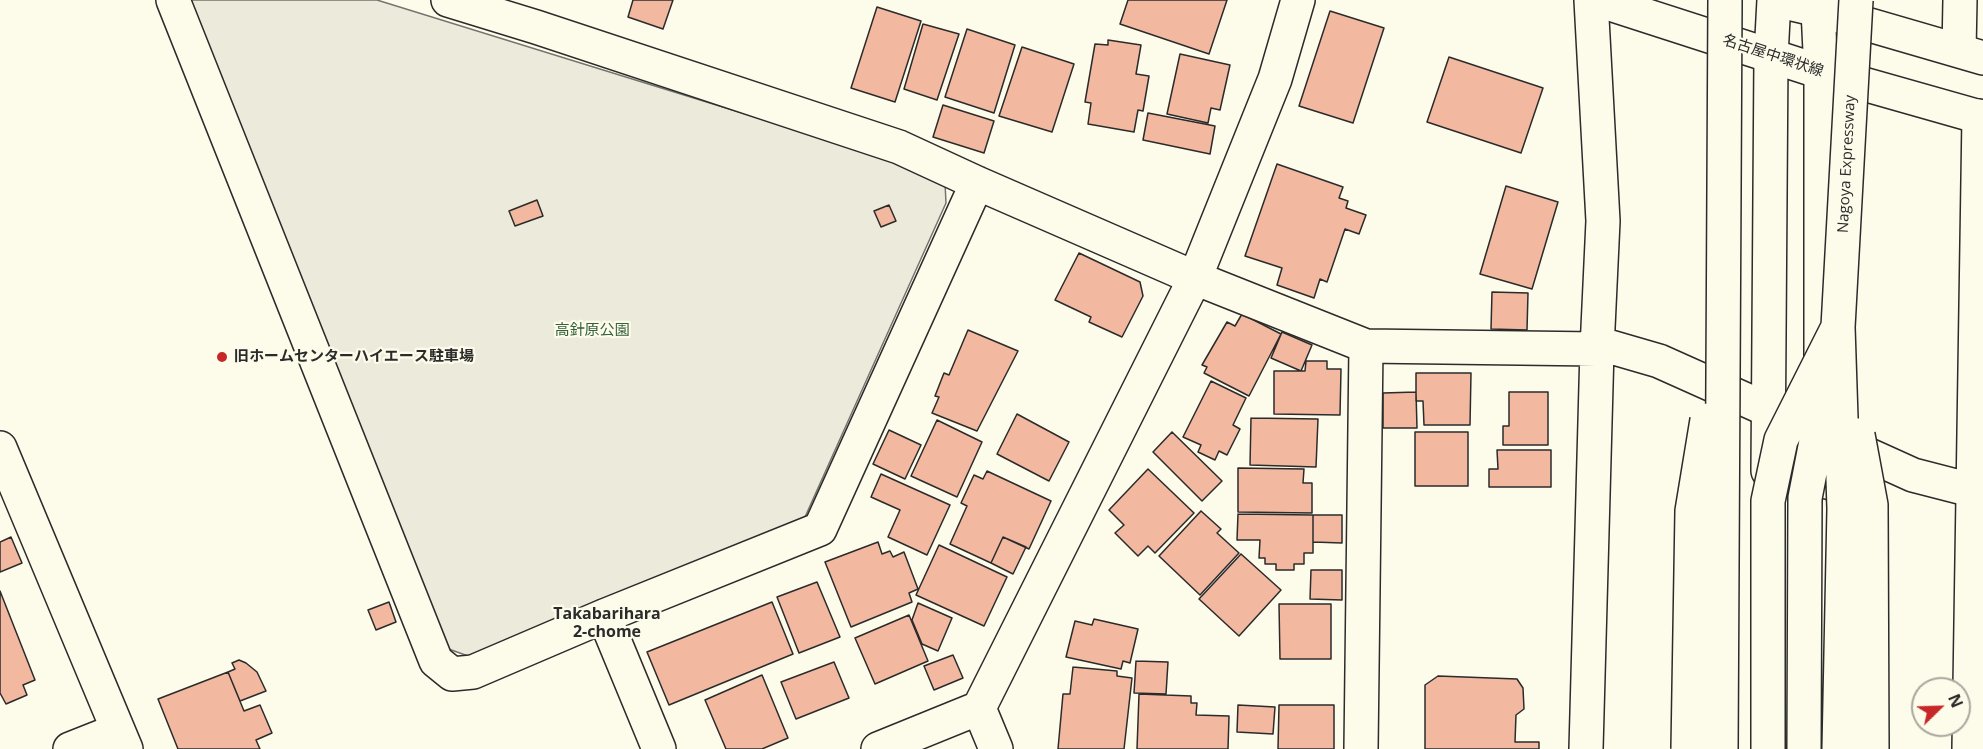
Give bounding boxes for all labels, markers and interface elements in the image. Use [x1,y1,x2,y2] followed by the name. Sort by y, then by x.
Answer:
[1720,31,1826,81] street label: 名古屋中環状線
[1834,95,1860,233] street label: Nagoya Expressway
[555,322,629,340] park label: 高針原公園
[234,348,474,366] place label: 旧ホームセンターハイエース駐車場
[215,350,229,364] marker: 旧ホームセンターハイエース駐車場
[553,604,661,642] district label: Takabarihara 2-chome
[1911,677,1971,737] north arrow
[1943,690,1968,711] text: N

